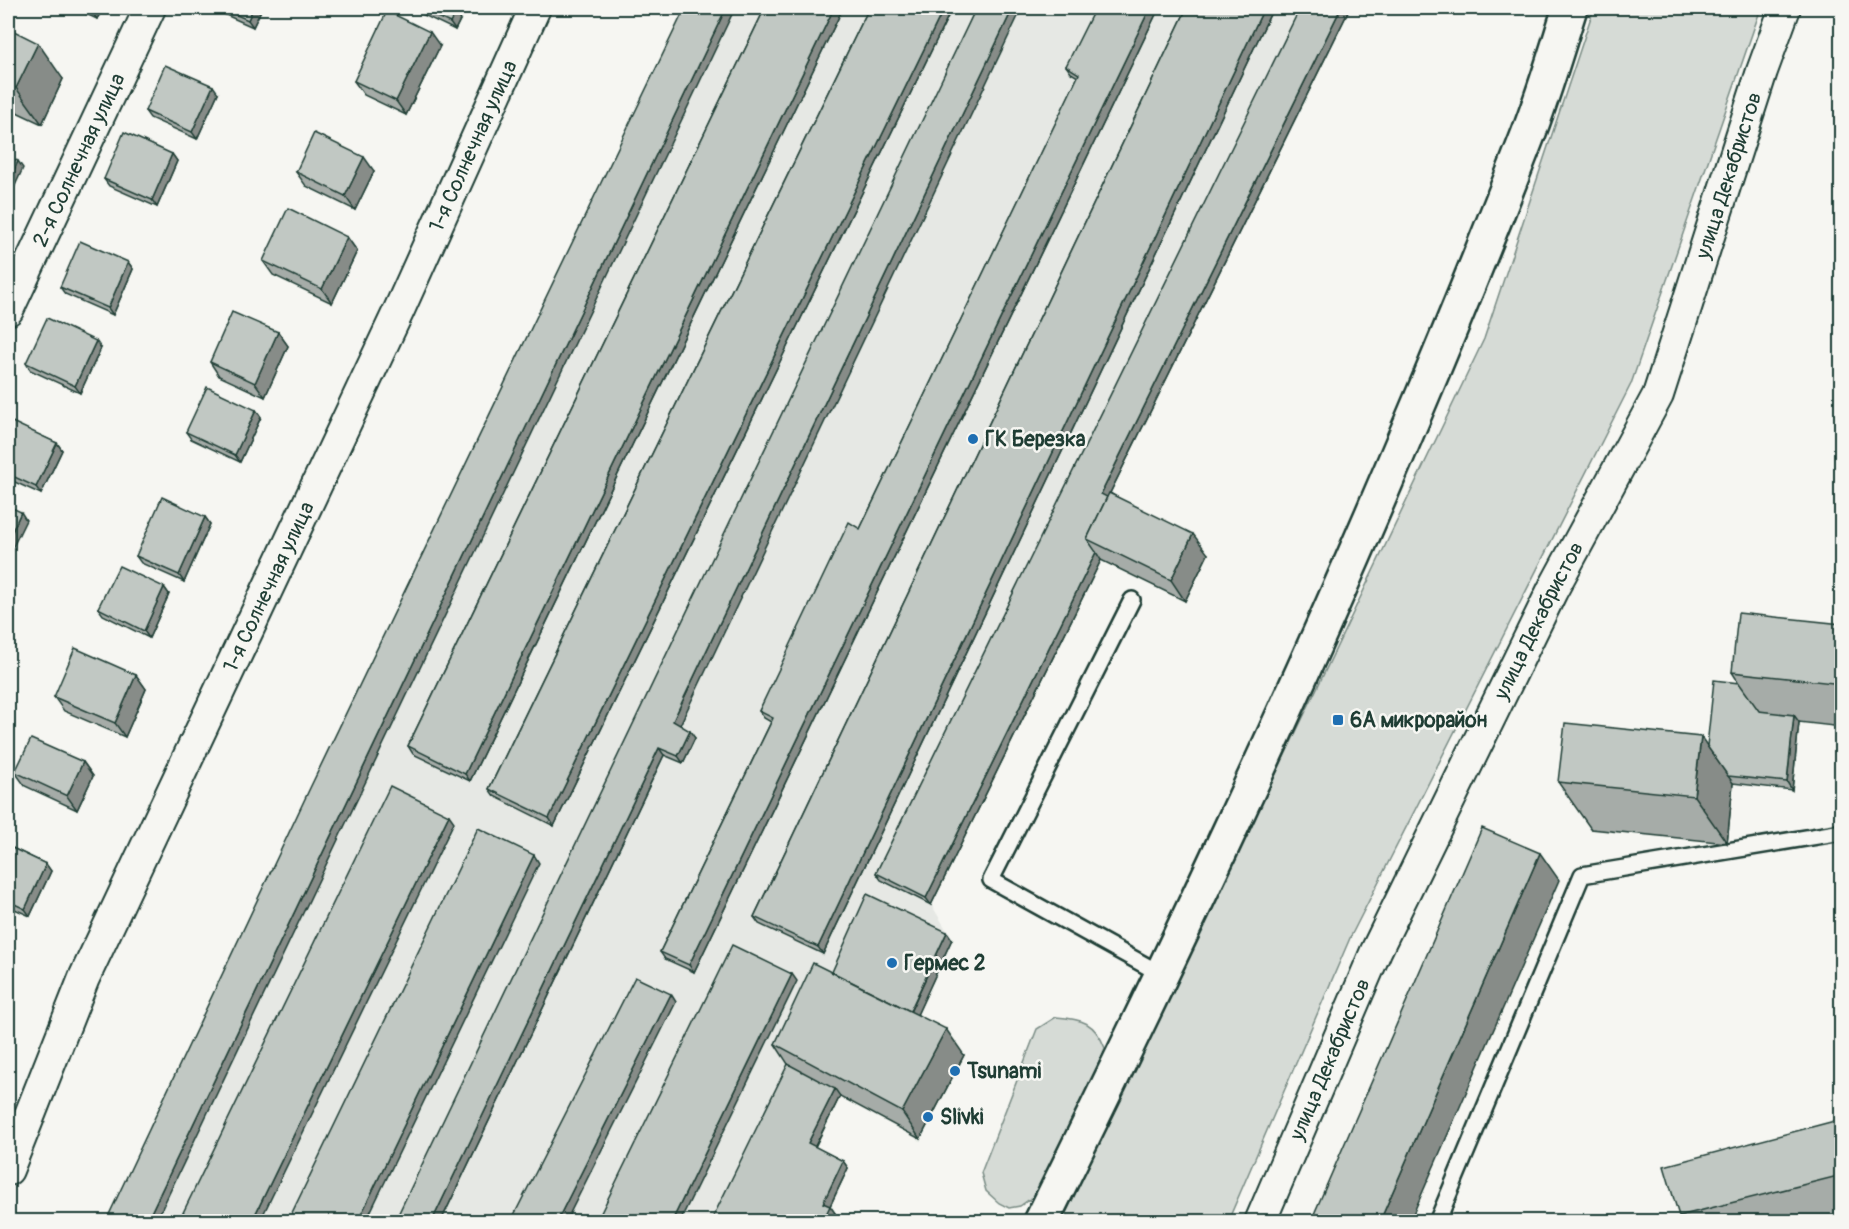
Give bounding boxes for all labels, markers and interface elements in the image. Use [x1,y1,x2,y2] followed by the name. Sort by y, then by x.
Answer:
[423,56,524,236] street label: 1-я Солнечная улица
[27,69,131,251] street label: 2-я Солнечная улица
[1689,89,1768,263] street label: улица Декабристов
[985,426,1086,453] place label: ГК Березка
[966,432,980,446] marker: ГК Березка
[217,497,321,677] street label: 1-я Солнечная улица
[1487,537,1590,705] street label: улица Декабристов
[1350,707,1487,734] place label: 6А микрорайон
[1331,713,1345,727] marker: 6А микрорайон
[904,950,986,977] place label: Гермес 2
[885,956,899,970] marker: Гермес 2
[1283,974,1377,1145] street label: улица Декабристов
[966,1058,1041,1085] place label: Tsunami
[948,1064,962,1078] marker: Tsunami
[940,1104,984,1131] place label: Slivki
[921,1110,935,1124] marker: Slivki

